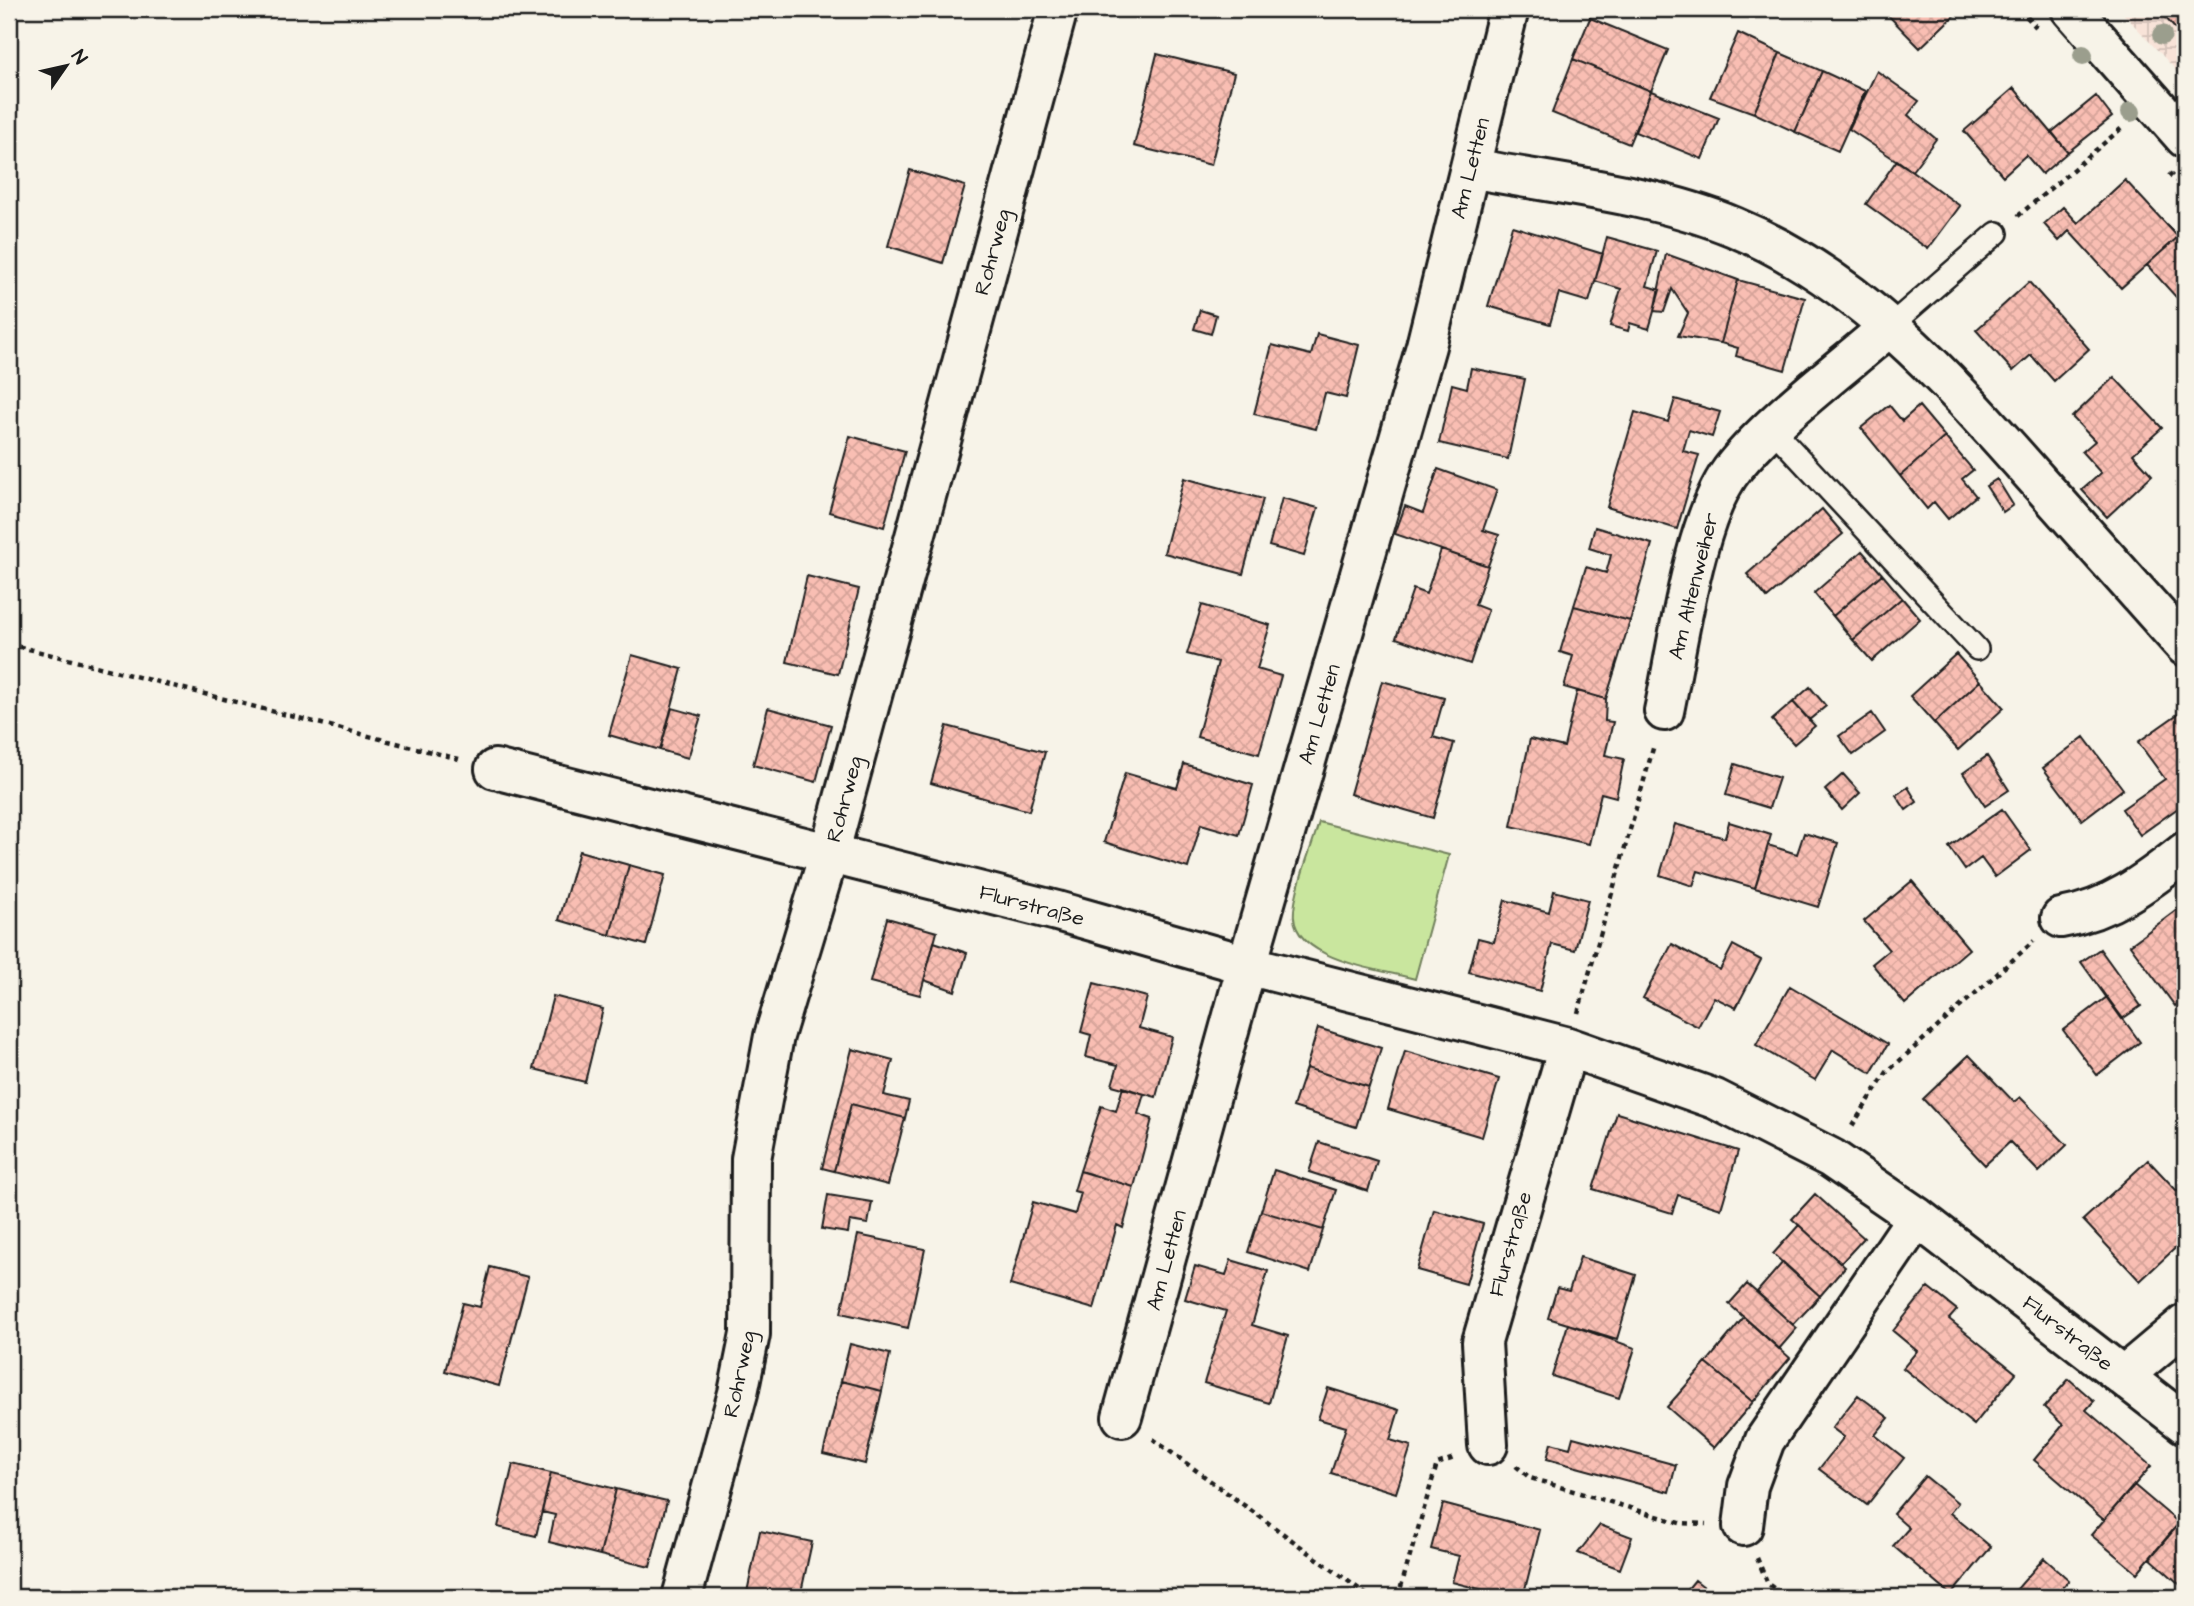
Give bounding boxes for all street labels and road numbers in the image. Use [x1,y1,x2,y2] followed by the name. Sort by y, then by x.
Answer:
[1444,115,1497,222] street label: Am Letten
[967,206,1020,299] street label: Rohrweg
[1661,509,1726,662] street label: Am Altenweiher
[1291,661,1348,768] street label: Am Letten
[819,753,872,846] street label: Rohrweg
[976,878,1088,933] street label: Flurstraße
[1482,1188,1539,1300] street label: Flurstraße
[1139,1207,1194,1314] street label: Am Letten
[2016,1289,2119,1378] street label: Flurstraße
[716,1328,765,1421] street label: Rohrweg

